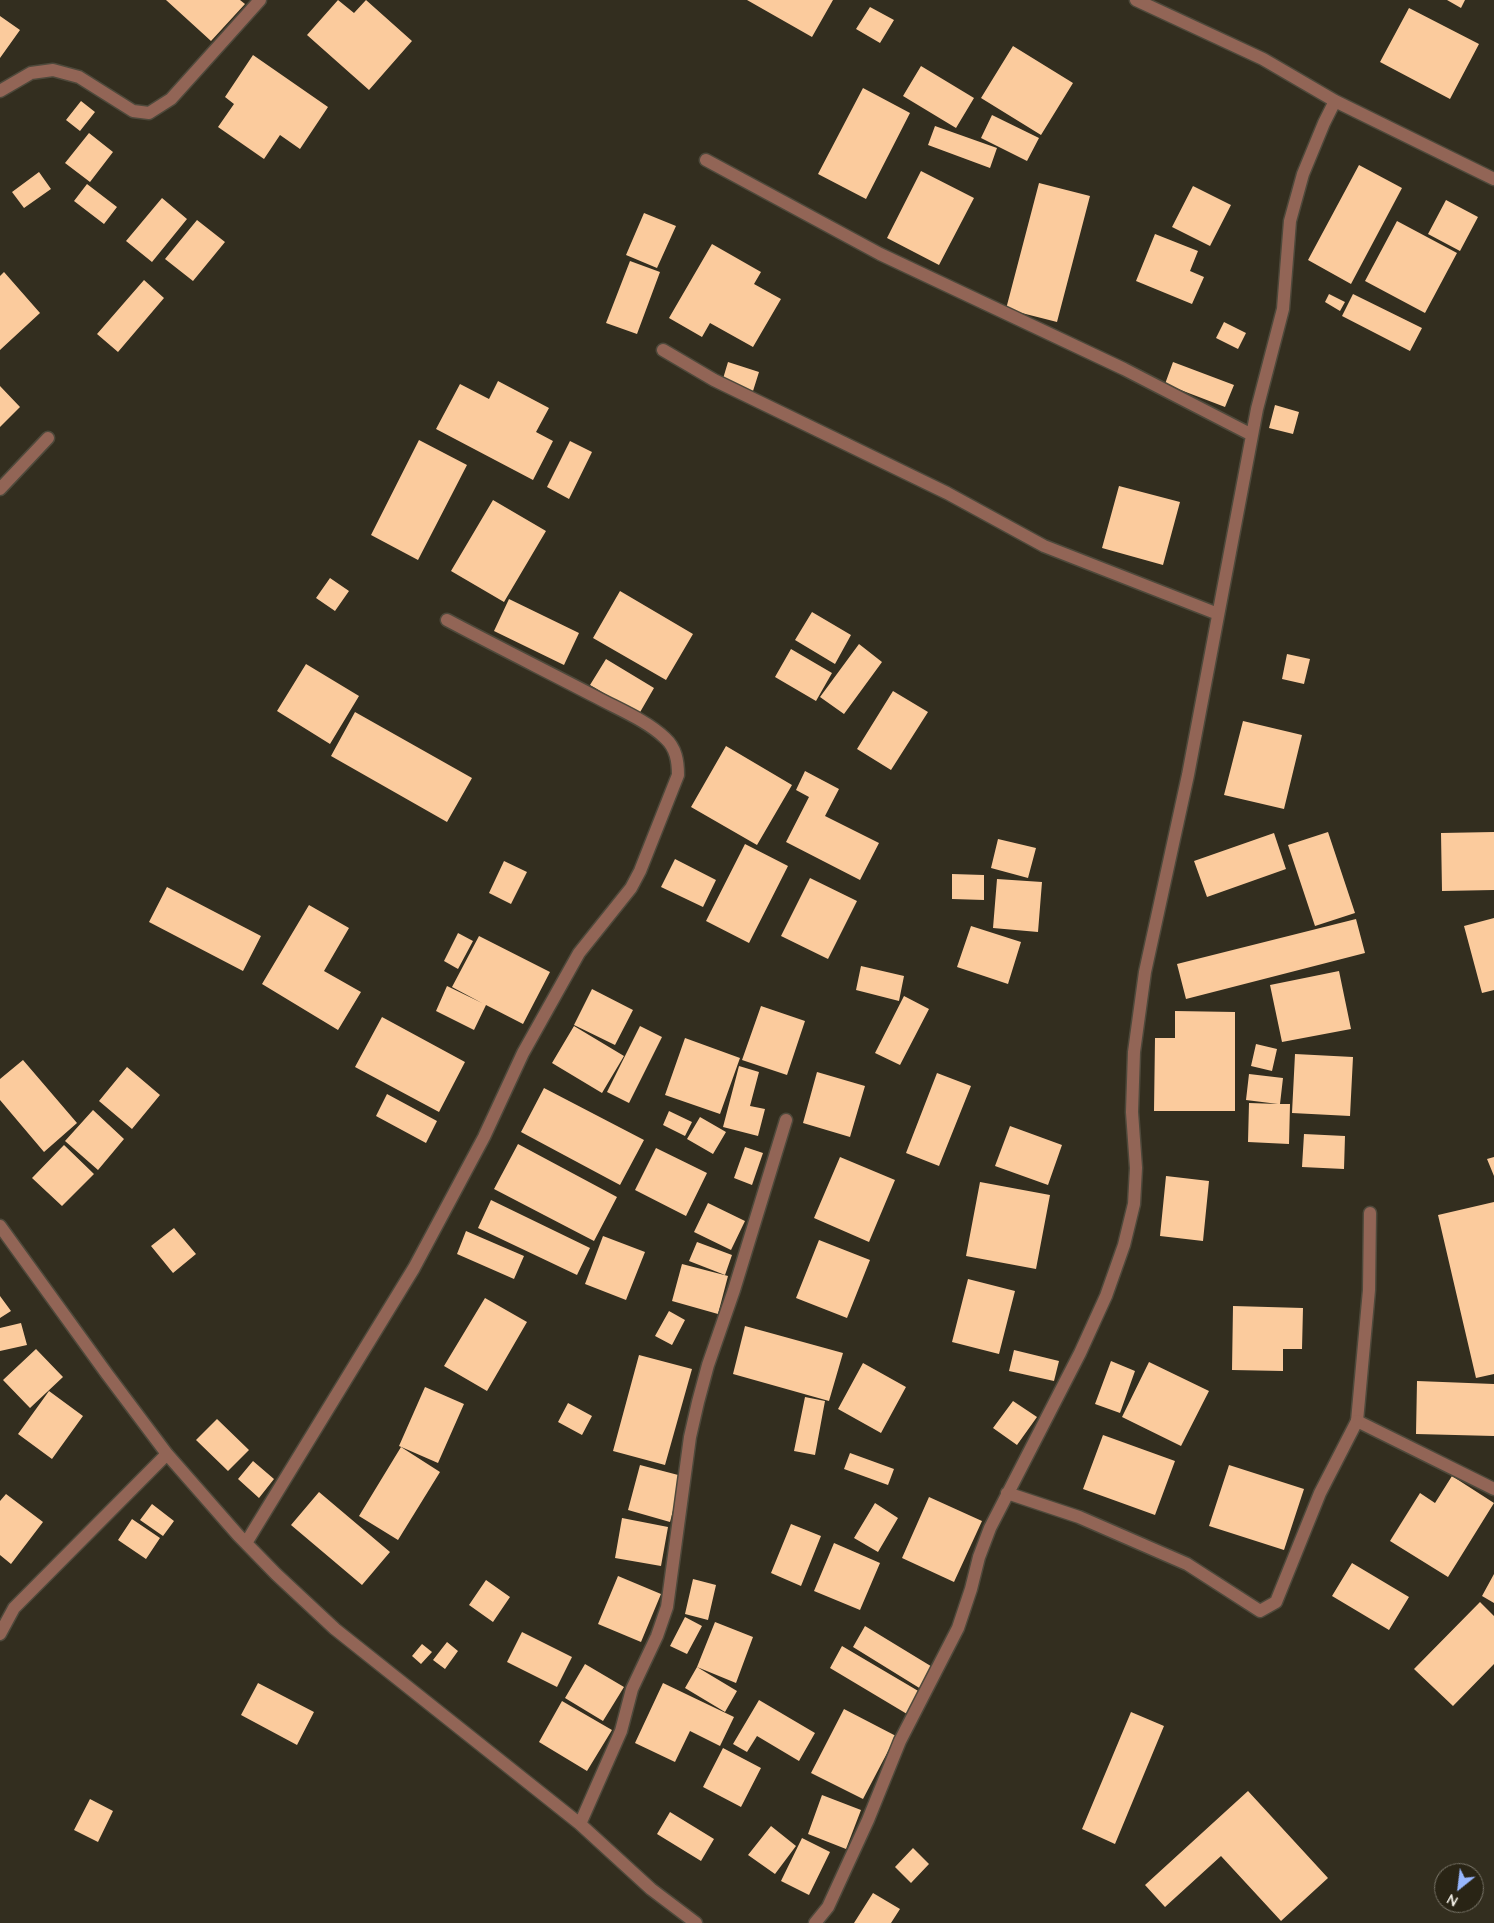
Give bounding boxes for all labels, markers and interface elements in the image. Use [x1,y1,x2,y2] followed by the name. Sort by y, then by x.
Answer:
[1434,1863,1484,1913] north arrow
[1443,1890,1461,1911] text: N

